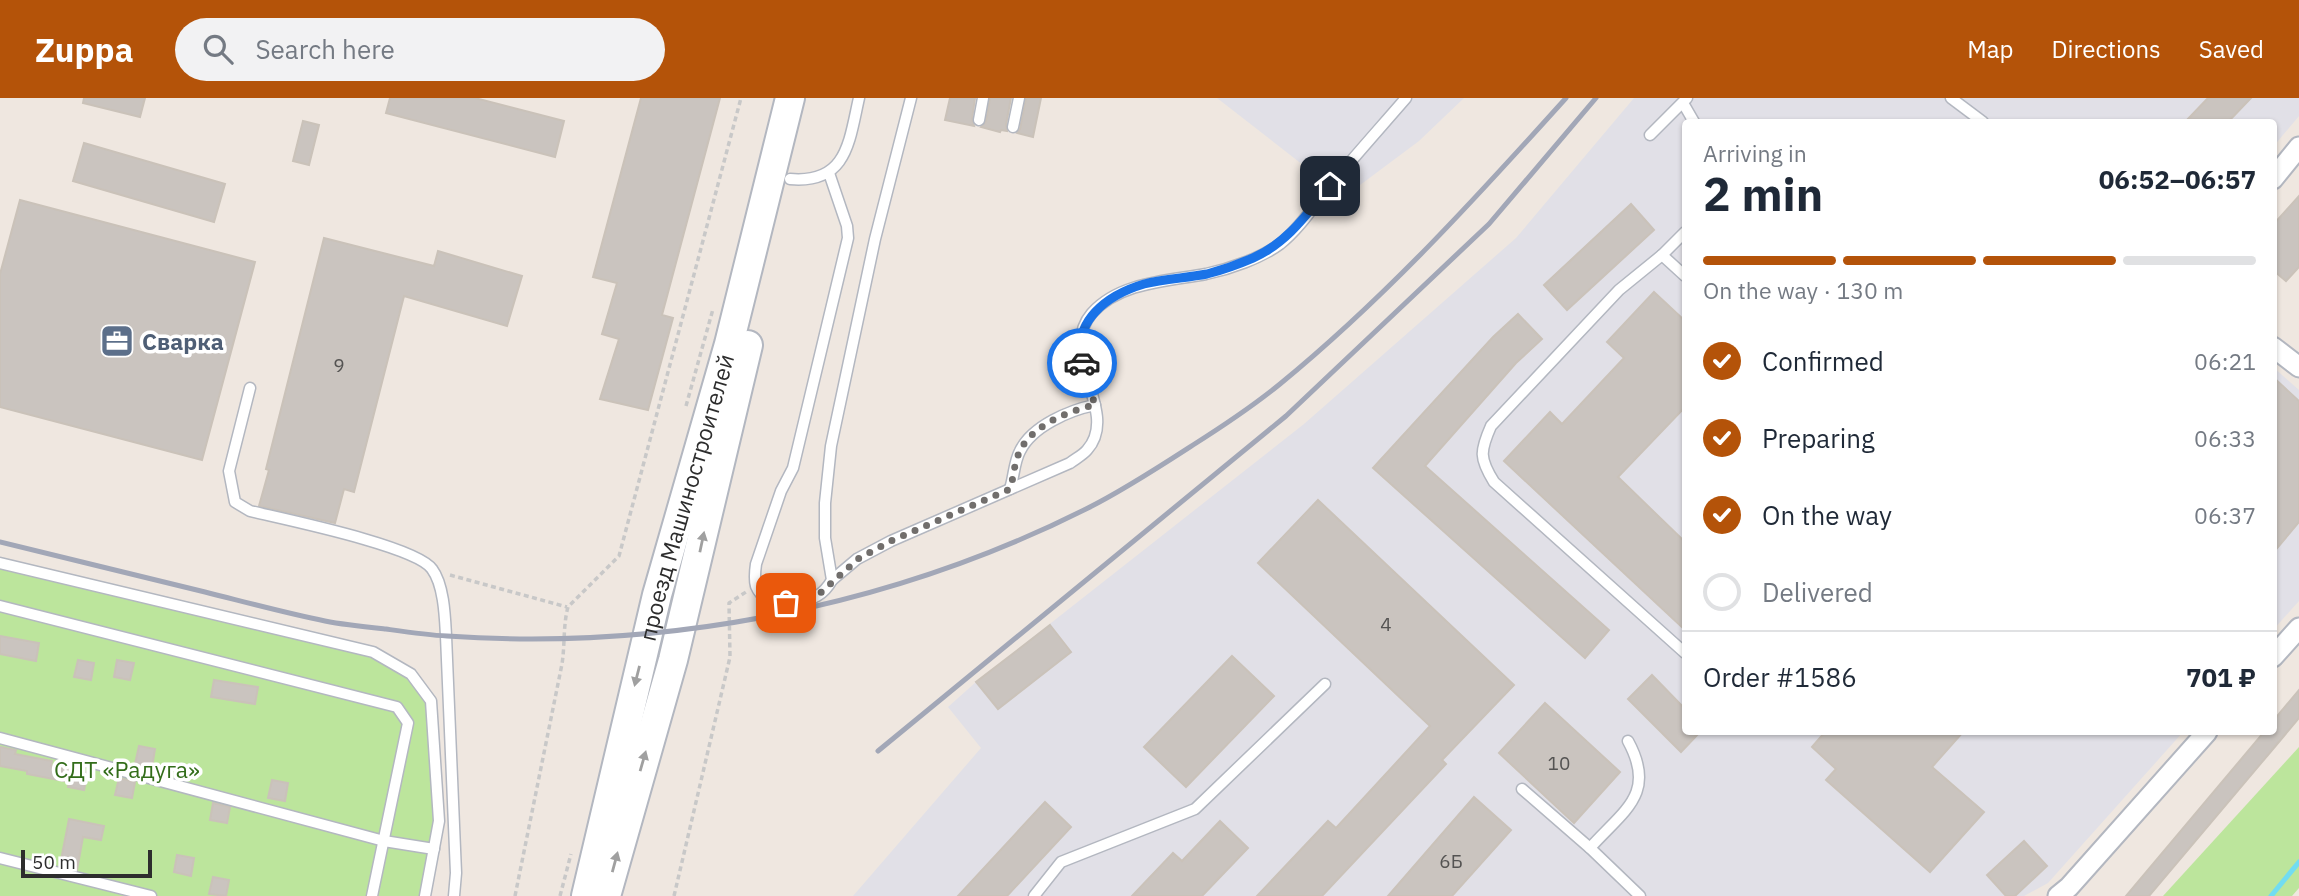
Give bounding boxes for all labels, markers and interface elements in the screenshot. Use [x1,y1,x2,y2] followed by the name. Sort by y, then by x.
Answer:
[175,18,665,81] search box
[35,28,133,71] text: Zuppa
[199,30,237,68] icon: search
[255,32,395,66] text: Search here
[1967,33,2013,65] text: Map
[2051,33,2161,65] text: Directions
[2199,33,2264,65] text: Saved
[1703,138,1807,168] text: Arriving in
[1300,156,1360,216] pin
[2099,162,2256,196] text: 06:52–06:57
[1703,164,1823,224] text: 2 min
[1311,167,1349,205] icon: home
[1703,275,1903,305] text: On the way · 130 m
[98,322,136,360] office icon: Сварка
[142,326,224,356] place label: Сварка
[1047,328,1117,398] courier
[1703,342,1741,380] icon: check
[1063,344,1101,382] icon: car
[1762,344,1884,378] text: Confirmed
[2194,346,2256,376] text: 06:21
[632,350,740,644] street label: проезд Машиностроителей
[333,353,345,377] house number: 9
[1703,419,1741,457] icon: check
[1762,421,1875,455] text: Preparing
[2194,423,2256,453] text: 06:33
[1703,496,1741,534] icon: check
[1762,498,1892,532] text: On the way
[2194,500,2256,530] text: 06:37
[697,531,708,553] one-way arrow
[756,573,816,633] pin
[1762,575,1873,609] text: Delivered
[767,584,805,622] icon: bag
[1380,612,1392,636] house number: 4
[1703,660,1857,694] text: Order #1586
[2186,660,2256,694] text: 701 ₽
[631,665,642,687] one-way arrow
[638,751,648,772] one-way arrow
[1548,751,1570,775] house number: 10
[54,754,200,784] park label: СДТ «Радуга»
[21,847,152,879] scale bar
[1439,849,1463,873] house number: 6Б
[32,850,76,874] text: 50 m
[610,850,621,872] one-way arrow

